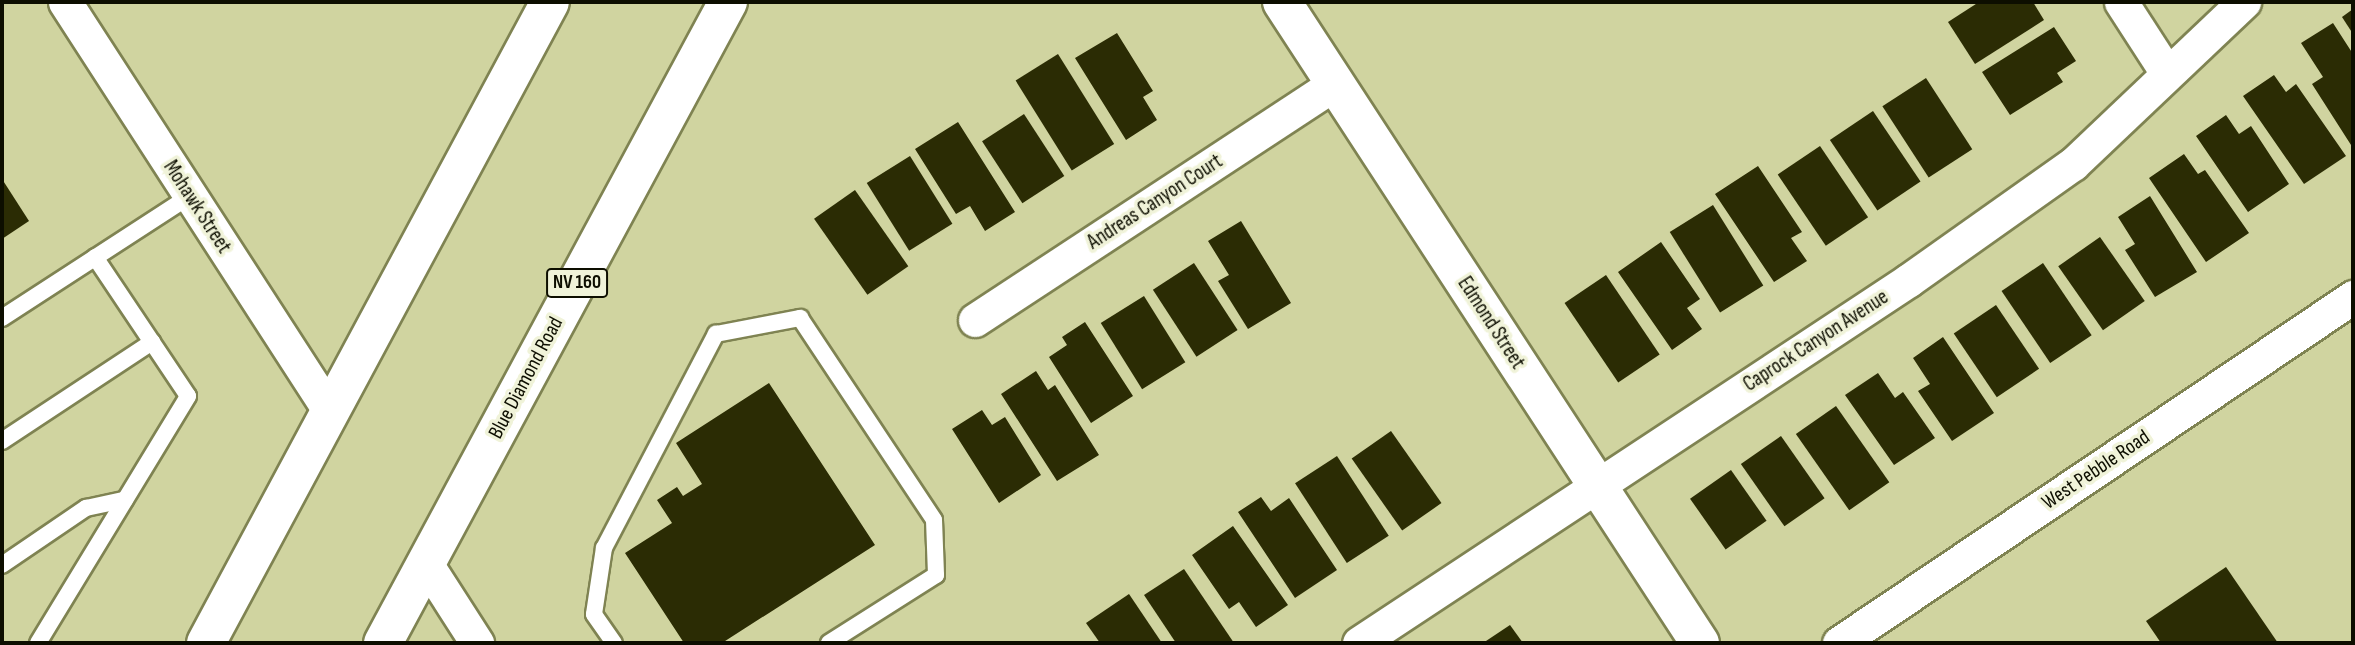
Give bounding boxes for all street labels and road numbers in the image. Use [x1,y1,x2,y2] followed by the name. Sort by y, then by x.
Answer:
[1083,149,1227,255] street label: Andreas Canyon Court
[158,156,236,258] street label: Mohawk Street
[546,268,608,298] road number: NV 160
[1452,272,1530,374] street label: Edmond Street
[1739,285,1893,397] street label: Caprock Canyon Avenue
[483,313,569,443] street label: Blue Diamond Road
[2037,425,2155,515] street label: West Pebble Road

